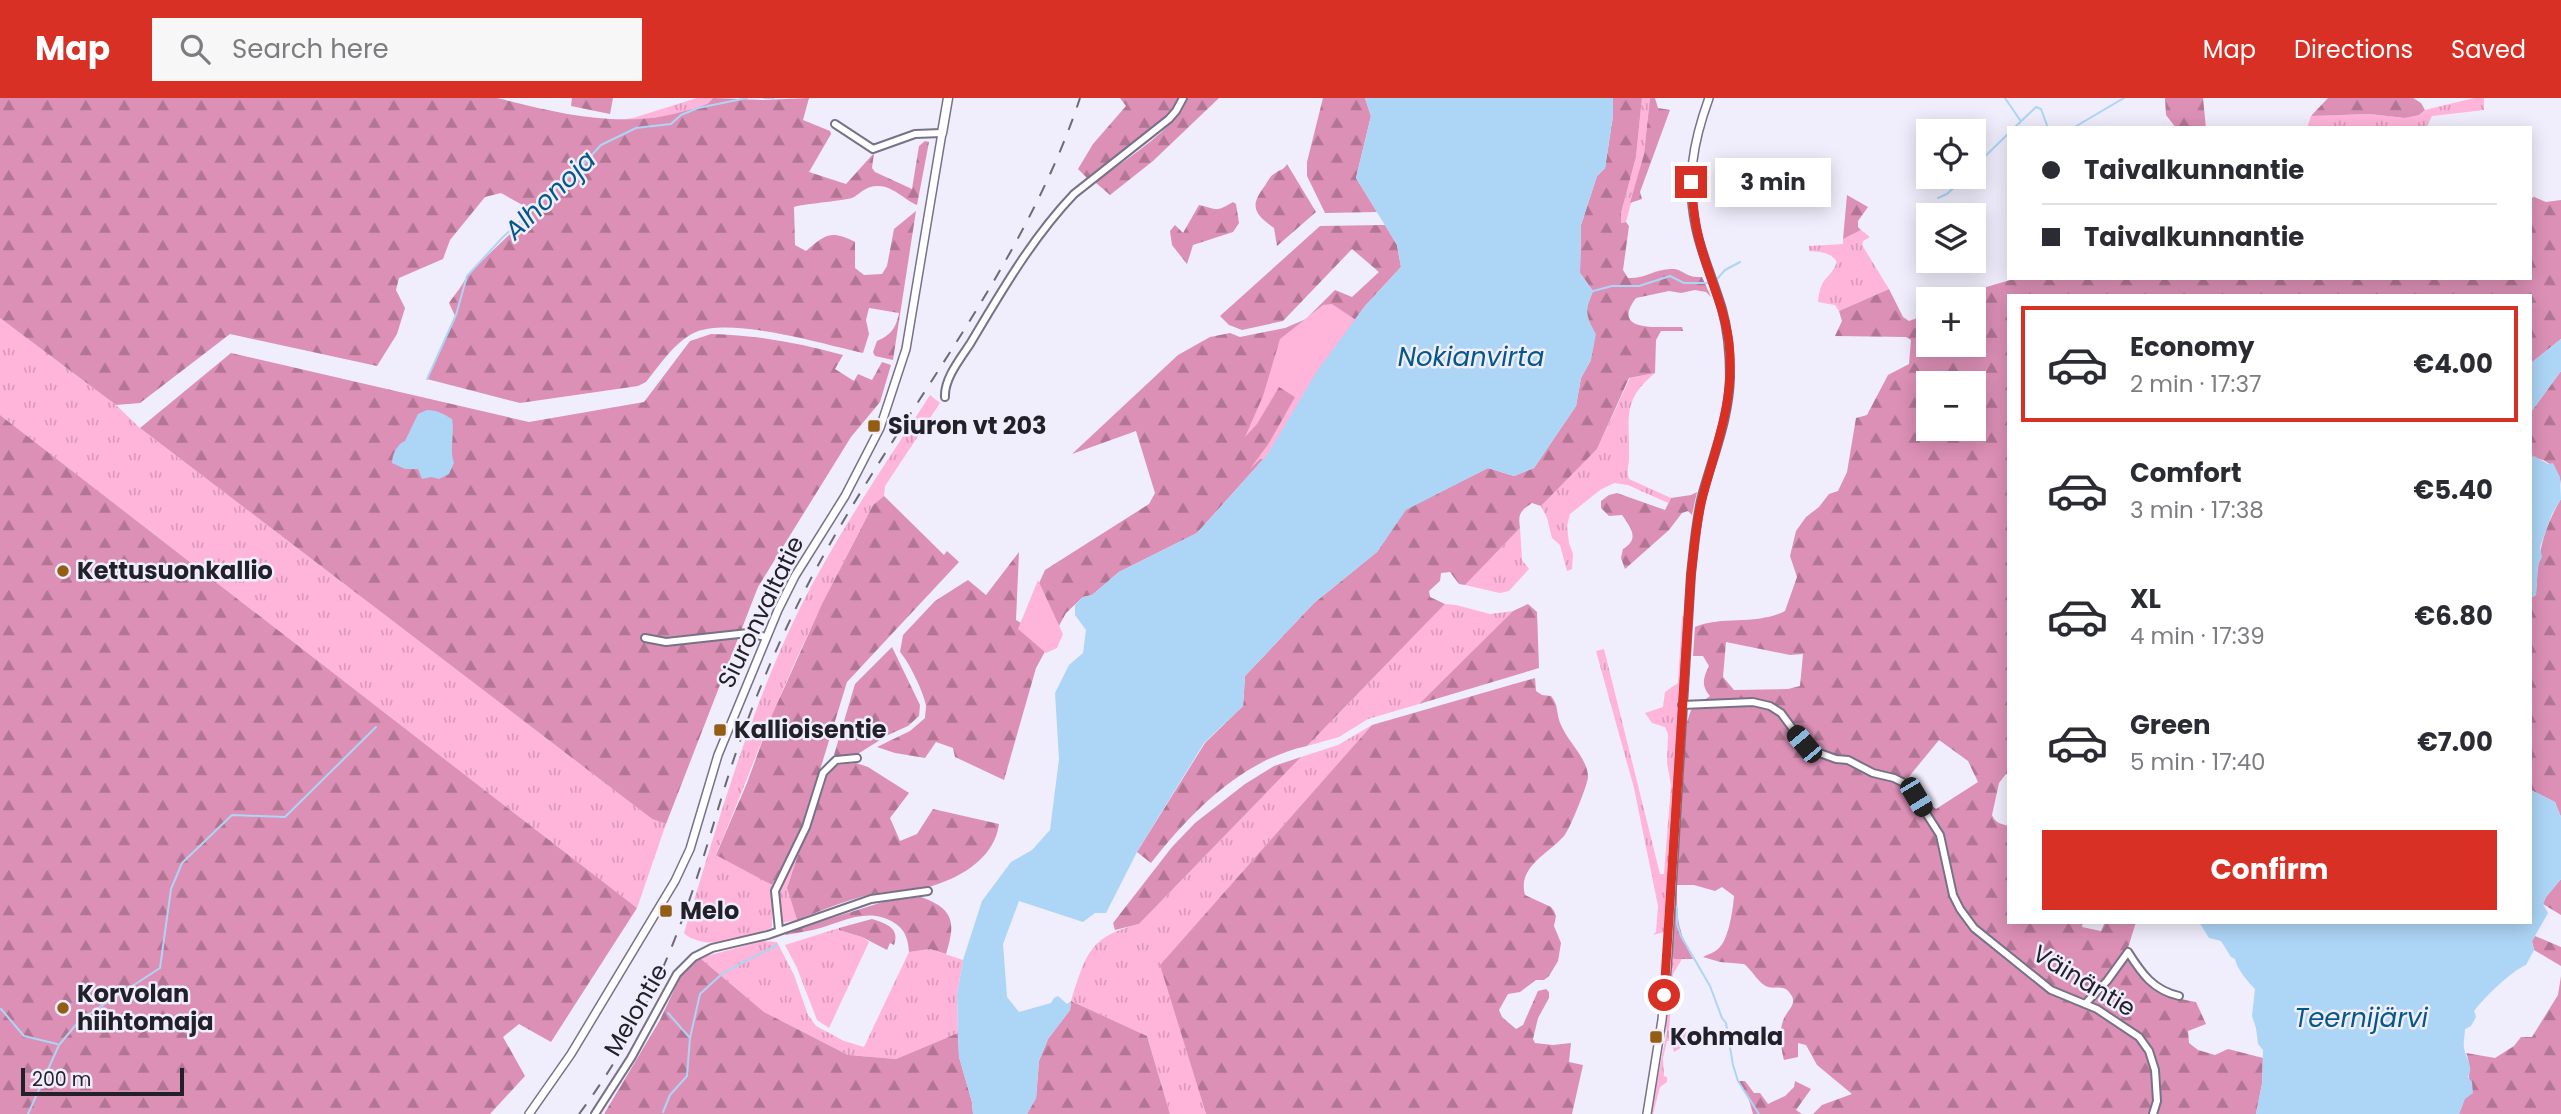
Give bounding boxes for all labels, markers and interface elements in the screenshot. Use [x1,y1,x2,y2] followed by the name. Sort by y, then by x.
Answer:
[152,18,642,81] search box
[35,25,110,72] text: Map
[176,30,214,68] icon: search
[232,31,389,67] text: Search here
[2203,33,2256,66] text: Map
[2294,33,2413,66] text: Directions
[2451,33,2526,66] text: Saved
[1916,119,1986,441] map controls
[1916,119,1986,189] button: locate
[496,142,604,248] water label: Alhonoja
[2084,152,2304,188] text: Taivalkunnantie
[1716,158,1831,206] callout: 3 min
[1675,166,1707,198] route end
[1740,166,1806,198] text: 3 min
[1916,203,1986,273] button: layers
[2084,219,2304,255] text: Taivalkunnantie
[1916,287,1986,357] button: +
[2130,329,2254,365] text: Economy
[2046,333,2109,396] icon: car
[1398,339,1544,375] water label: Nokianvirta
[2413,346,2493,382] text: €4.00
[2130,368,2262,400] text: 2 min · 17:37
[1916,371,1986,441] button: −
[888,409,1047,442] place label: Siuron vt 203
[866,418,882,434] marker: Siuron vt 203
[2130,455,2242,491] text: Comfort
[2046,459,2109,522] icon: car
[2414,472,2493,508] text: €5.40
[2130,494,2264,526] text: 3 min · 17:38
[710,530,812,693] street label: Siuronvaltatie
[77,554,273,587] place label: Kettusuonkallio
[55,563,71,579] marker: Kettusuonkallio
[2130,581,2161,617] text: XL
[2046,585,2109,648] icon: car
[2415,598,2493,634] text: €6.80
[2130,620,2265,652] text: 4 min · 17:39
[2130,707,2211,743] text: Green
[2046,711,2109,774] icon: car
[734,713,887,746] place label: Kallioisentie
[1783,721,1826,767] car
[712,722,728,738] marker: Kallioisentie
[2417,724,2493,760] text: €7.00
[2130,746,2266,778] text: 5 min · 17:40
[1897,774,1936,820] car
[2042,830,2497,910] button: Confirm
[680,894,739,927] place label: Melo
[658,903,674,919] marker: Melo
[2027,937,2142,1024] street label: Väinäntie
[596,957,675,1062] street label: Melontie
[77,977,214,1038] place label: Korvolan hiihtomaja
[1648,979,1680,1011] route start
[55,1000,71,1016] marker: Korvolan hiihtomaja
[2294,1000,2428,1036] water label: Teernijärvi
[1670,1020,1783,1053] place label: Kohmala
[1648,1029,1664,1045] marker: Kohmala
[21,1065,184,1097] scale bar
[32,1066,91,1093] text: 200 m

